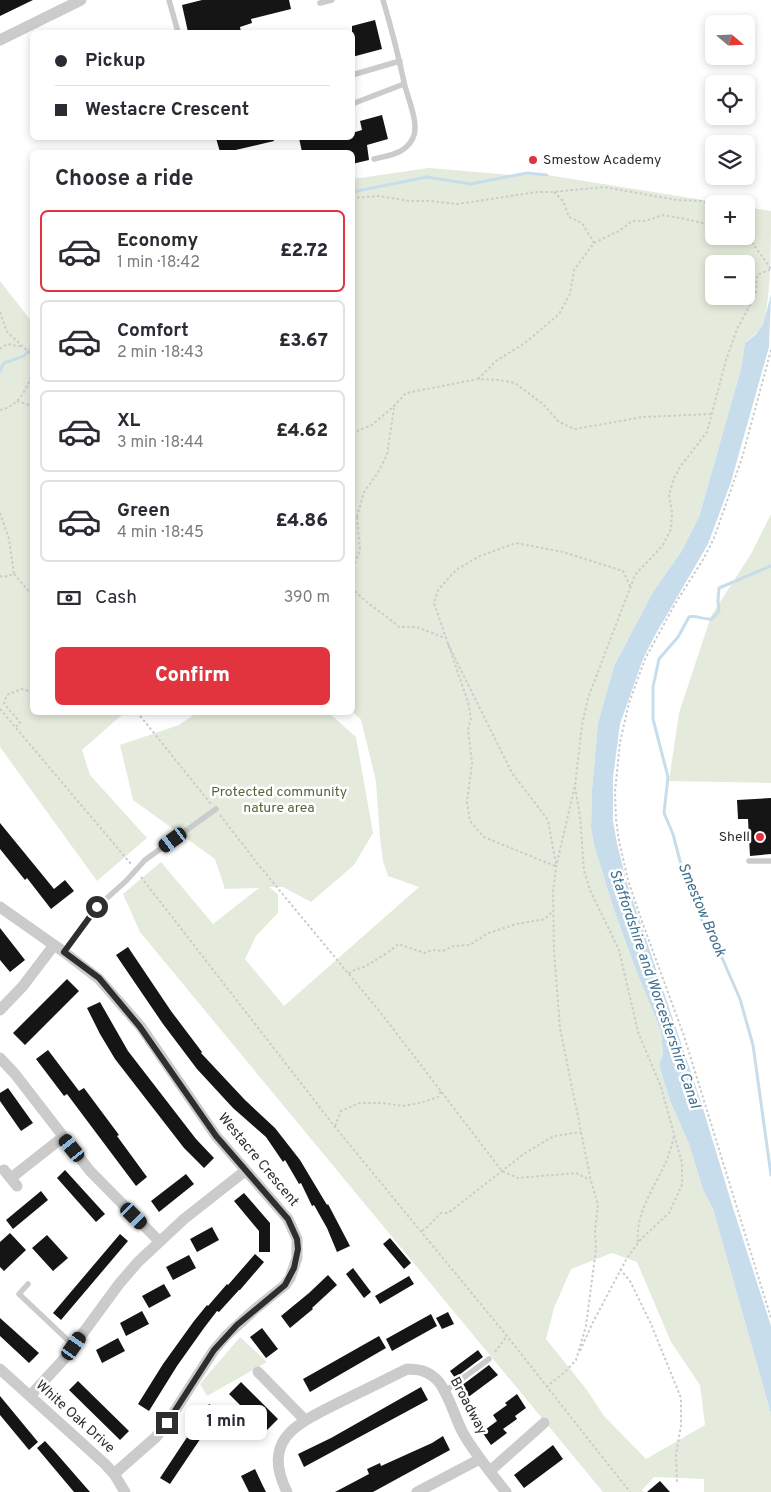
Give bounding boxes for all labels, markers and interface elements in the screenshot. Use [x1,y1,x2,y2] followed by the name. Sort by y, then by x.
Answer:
[705,15,755,65] north arrow
[705,15,755,305] map controls
[85,49,145,73] text: Pickup
[705,75,755,125] button: locate
[85,98,249,122] text: Westacre Crescent
[705,135,755,185] button: layers
[543,152,661,169] place label: Smestow Academy
[527,154,539,166] marker: Smestow Academy
[55,166,193,193] text: Choose a ride
[705,195,755,245] button: +
[57,229,102,274] icon: car
[117,229,198,253] text: Economy
[280,239,328,263] text: £2.72
[117,253,200,273] text: 1 min · 18:42
[705,255,755,305] button: −
[57,319,102,364] icon: car
[117,319,189,343] text: Comfort
[279,329,328,353] text: £3.67
[117,343,204,363] text: 2 min · 18:43
[57,409,102,454] icon: car
[117,409,140,433] text: XL
[276,419,328,443] text: £4.62
[117,433,204,453] text: 3 min · 18:44
[57,499,102,544] icon: car
[117,499,170,523] text: Green
[276,509,328,533] text: £4.86
[117,523,204,543] text: 4 min · 18:45
[55,584,83,612] icon: cash
[95,586,137,610] text: Cash
[284,588,330,608] text: 390 m
[55,647,330,705] button: Confirm
[211,784,347,817] park label: Protected community nature area
[156,825,189,855] car
[719,829,750,846] place label: Shell
[754,831,766,843] marker: Shell
[673,860,729,960] water label: Smestow Brook
[604,867,704,1112] water label: Staffordshire and Worcestershire Canal
[86,896,108,918] route start
[214,1110,302,1210] street label: Westacre Crescent
[56,1132,87,1164] car
[118,1200,149,1232] car
[59,1329,88,1363] car
[446,1374,490,1438] street label: Broadway
[32,1377,118,1457] street label: White Oak Drive
[184,1406,267,1440] callout: 1 min
[156,1412,178,1434] route end
[206,1412,246,1432] text: 1 min

